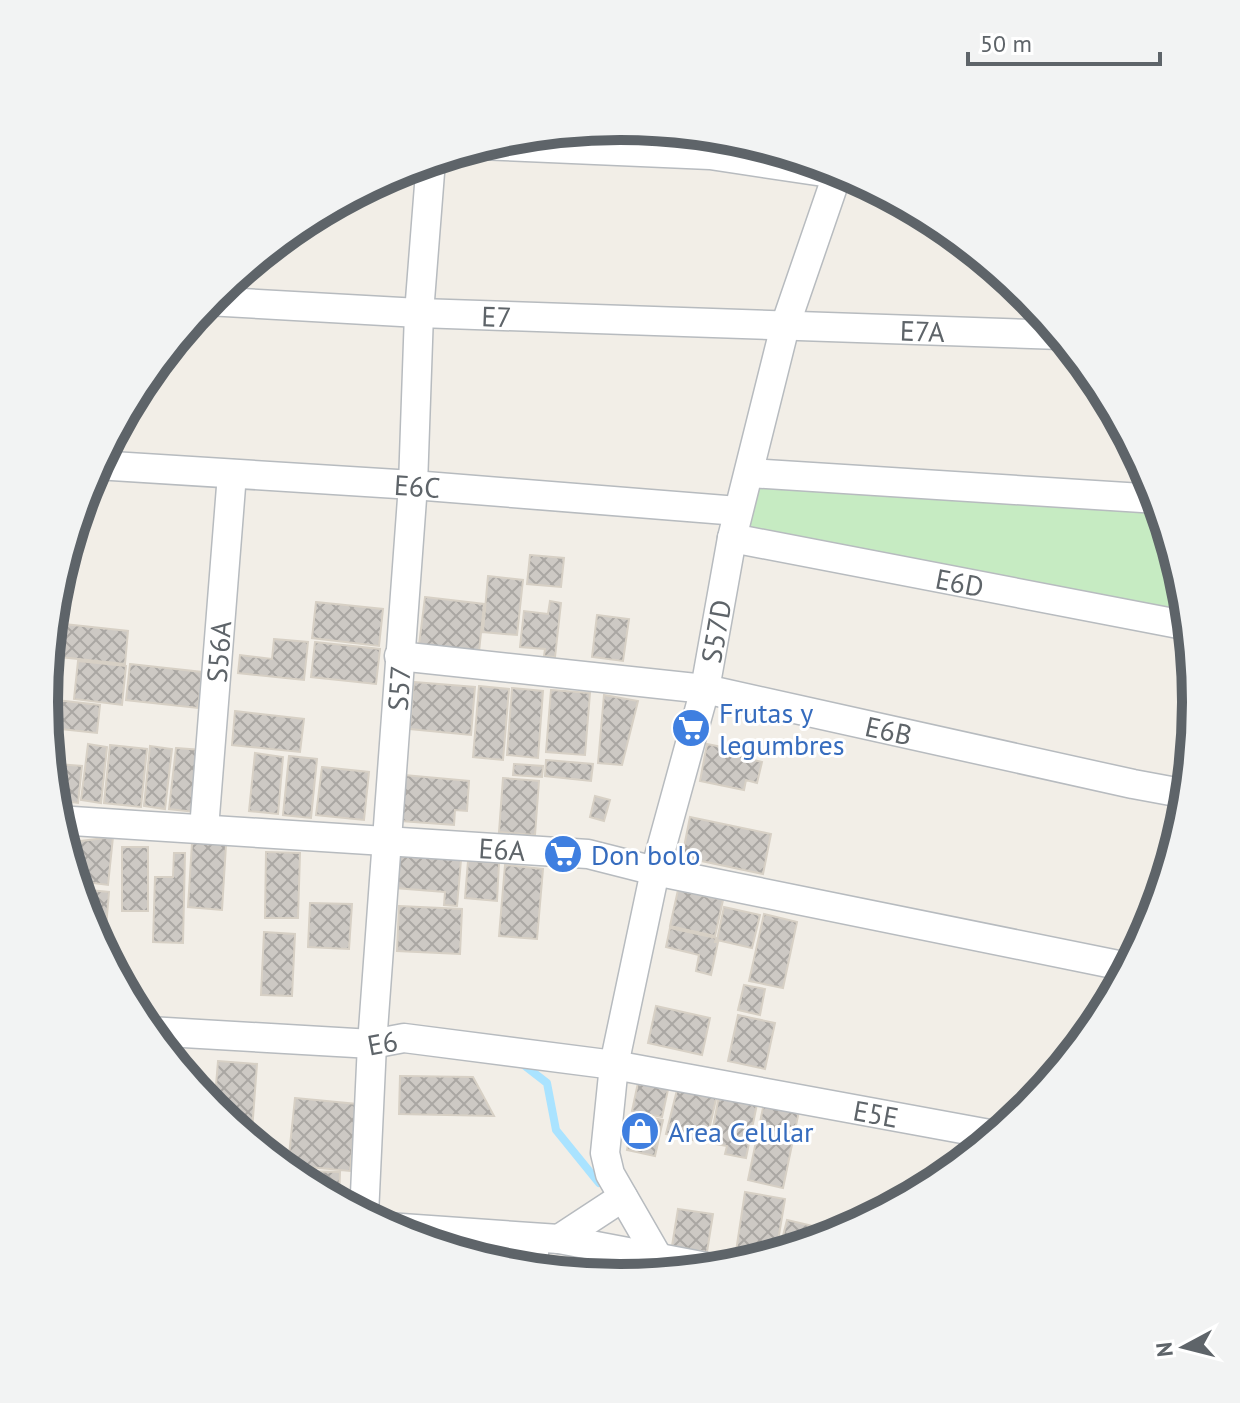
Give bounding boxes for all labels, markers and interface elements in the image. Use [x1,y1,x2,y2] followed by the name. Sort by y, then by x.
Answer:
[968,16,1160,66] scale bar
[980,28,1032,59] text: 50 m
[481,297,512,335] street label: E7
[899,311,946,350] street label: E7A
[393,465,442,506] street label: E6C
[932,559,987,605] street label: E6D
[692,597,739,666] street label: S57D
[197,619,239,684] street label: S56A
[378,664,418,712] street label: S57
[719,694,845,763] place label: Frutas y legumbres
[670,707,712,749] supermarket icon: Frutas y legumbres
[862,707,916,753] street label: E6B
[478,829,527,868] street label: E6A
[542,833,584,875] supermarket icon: Don bolo
[591,836,700,873] place label: Don bolo
[364,1021,401,1063] street label: E6
[850,1091,902,1135] street label: E5E
[619,1110,661,1152] shop icon: Area Celular
[668,1113,814,1150] place label: Area Celular
[1144,1307,1224,1387] north arrow
[1149,1341,1179,1358] text: N

